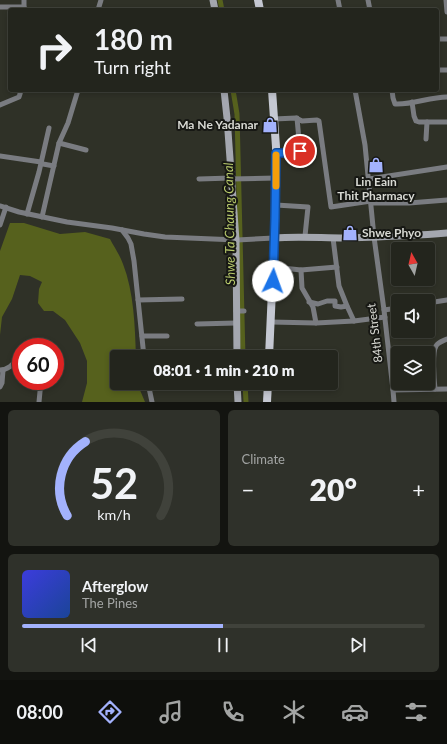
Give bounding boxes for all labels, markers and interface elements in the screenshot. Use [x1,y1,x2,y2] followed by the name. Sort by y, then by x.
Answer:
[94,22,173,56] text: 180 m
[28,24,80,76] icon: right
[94,56,171,78] text: Turn right
[261,116,279,134] shop icon: Ma Ne Yadanar
[177,117,259,132] place label: Ma Ne Yadanar
[283,134,317,168] pin
[289,140,311,162] icon: arrive
[367,156,385,174] shop icon: Lin Eain Thit Pharmacy
[220,162,238,285] water label: Shwe Ta Chaung Canal
[337,174,415,203] place label: Lin Eain Thit Pharmacy
[341,224,359,242] shop icon: Shwe Phyo
[362,225,421,240] place label: Shwe Phyo
[391,242,435,286] north arrow
[391,242,435,390] map controls
[252,260,294,302] position arrow
[391,294,435,338] button: sound
[363,302,386,364] street label: 84th Street
[12,338,64,390] speed limit sign: 60
[391,346,435,390] button: layers
[153,361,295,379] text: 08:01 · 1 min · 210 m
[242,451,285,467] text: Climate
[90,458,138,508] text: 52
[310,471,357,507] text: 20°
[242,476,254,503] text: −
[412,476,425,503] text: +
[97,506,130,523] text: km/h
[82,577,148,595] text: Afterglow
[82,595,138,611] text: The Pines
[78,634,100,656] icon: previous
[212,634,234,656] icon: pause
[347,634,369,656] icon: next
[96,698,124,726] icon: directions
[157,698,185,726] icon: music
[219,698,247,726] icon: phone
[280,698,308,726] icon: climate
[341,698,369,726] icon: car
[402,698,430,726] icon: filters
[17,701,63,723] text: 08:00

